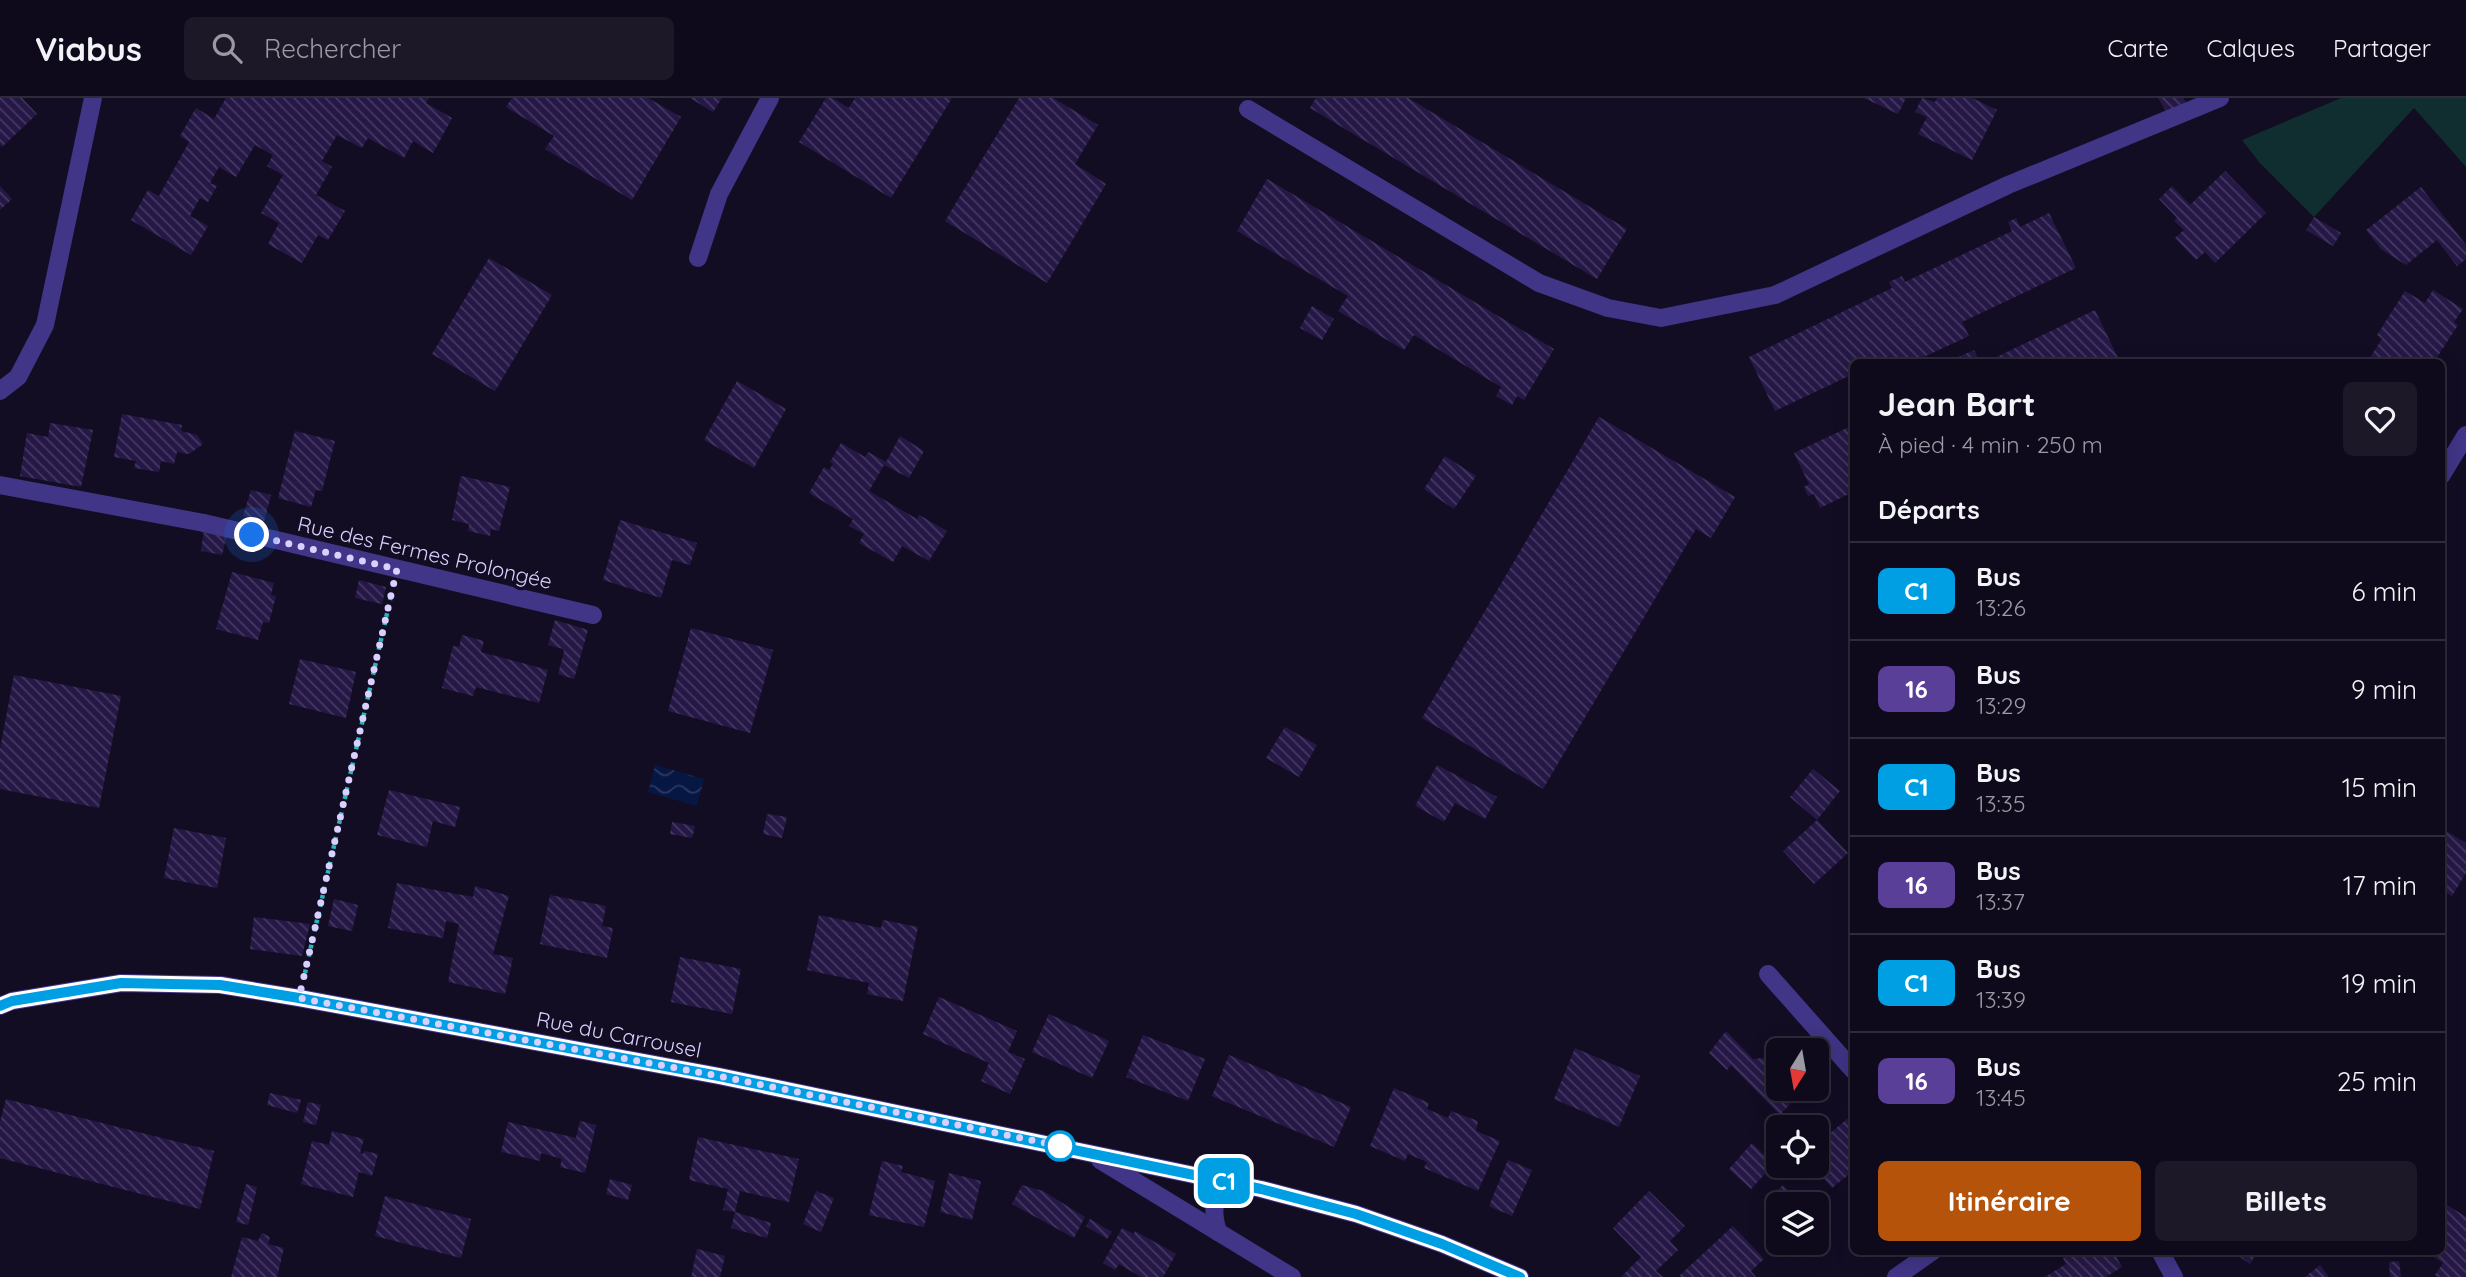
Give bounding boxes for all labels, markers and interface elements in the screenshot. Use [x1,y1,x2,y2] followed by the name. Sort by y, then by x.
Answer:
[184,17,674,80] search box
[35,28,142,69] text: Viabus
[208,29,246,67] icon: search
[264,32,401,65] text: Rechercher
[2107,33,2169,63] text: Carte
[2207,33,2295,63] text: Calques
[2333,33,2431,63] text: Partager
[2343,382,2417,456] button: heart
[1878,383,2036,424] text: Jean Bart
[1878,430,2103,459] text: À pied · 4 min · 250 m
[1878,493,1980,526] text: Départs
[295,510,555,594] street label: Rue des Fermes Prolongée
[234,517,269,552] your location
[1976,560,2021,593] text: Bus
[2352,575,2417,608] text: 6 min
[1904,576,1929,606] text: C1
[1976,593,2026,622] text: 13:26
[1976,658,2021,691] text: Bus
[2351,673,2417,706] text: 9 min
[1905,674,1928,704] text: 16
[1976,691,2026,720] text: 13:29
[1976,756,2021,789] text: Bus
[2342,771,2417,804] text: 15 min
[1904,772,1929,802] text: C1
[1976,789,2025,818] text: 13:35
[1976,854,2021,887] text: Bus
[2343,869,2417,902] text: 17 min
[1905,870,1928,900] text: 16
[1976,887,2025,916] text: 13:37
[1976,952,2021,985] text: Bus
[2341,967,2417,1000] text: 19 min
[1904,968,1929,998] text: C1
[1976,985,2026,1014] text: 13:39
[534,1005,704,1063] street label: Rue du Carrousel
[1766,1038,1829,1101] north arrow
[1766,1038,1829,1255] map controls
[1976,1050,2021,1083] text: Bus
[2337,1065,2417,1098] text: 25 min
[1905,1066,1928,1096] text: 16
[1976,1083,2026,1112] text: 13:45
[1766,1115,1829,1178] button: locate
[1045,1131,1075,1161] unlabelled marker
[1192,1158,1256,1204] line badge: C1
[1878,1161,2141,1241] button: Itinéraire
[2155,1161,2417,1241] button: Billets
[1212,1166,1236,1196] text: C1
[1766,1192,1829,1255] button: layers

